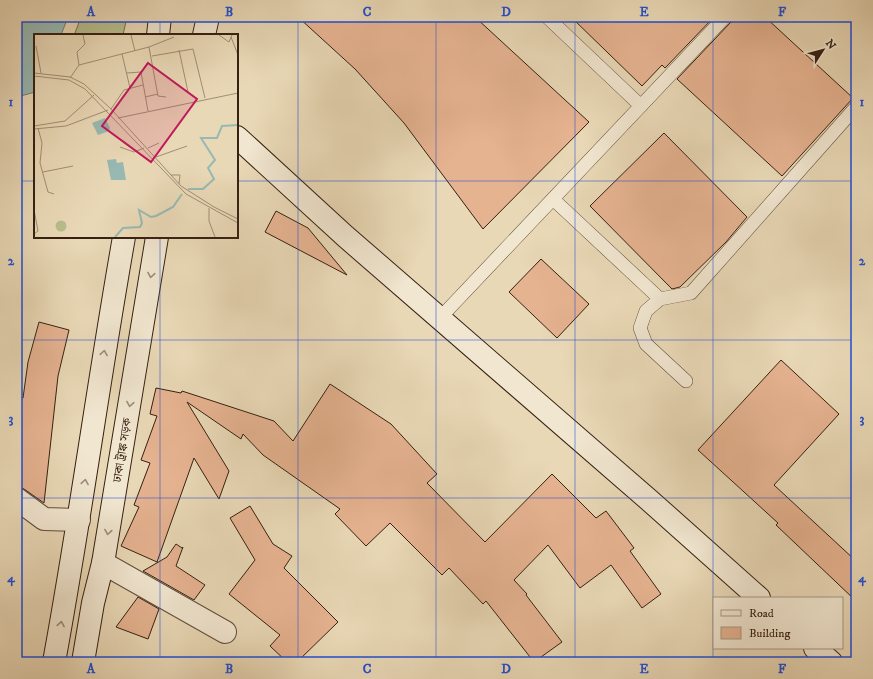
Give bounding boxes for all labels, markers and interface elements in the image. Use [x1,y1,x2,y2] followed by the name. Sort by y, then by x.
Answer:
[86,4,96,20] text: A
[225,4,233,20] text: B
[363,4,372,20] text: C
[501,4,511,20] text: D
[639,4,649,20] text: E
[778,4,787,20] text: F
[803,30,843,70] north arrow
[34,34,238,238] inset map
[822,37,839,52] text: N
[9,94,14,110] text: 1
[860,94,865,110] text: 1
[8,253,15,269] text: 2
[859,253,866,269] text: 2
[147,272,156,279] one-way arrow
[100,350,108,356] one-way arrow
[126,401,134,407] one-way arrow
[9,411,14,427] text: 3
[860,411,865,427] text: 3
[109,416,135,484] street label: ঢাকা ট্রাঙ্ক সড়ক
[80,478,88,485] one-way arrow
[104,529,113,535] one-way arrow
[6,570,15,587] text: 4
[857,570,866,587] text: 4
[713,597,843,649] legend
[749,606,774,621] text: Road
[57,621,65,627] one-way arrow
[749,626,790,641] text: Building
[86,661,96,677] text: A
[225,661,233,677] text: B
[363,661,372,677] text: C
[501,661,511,677] text: D
[639,661,649,677] text: E
[778,661,787,677] text: F

